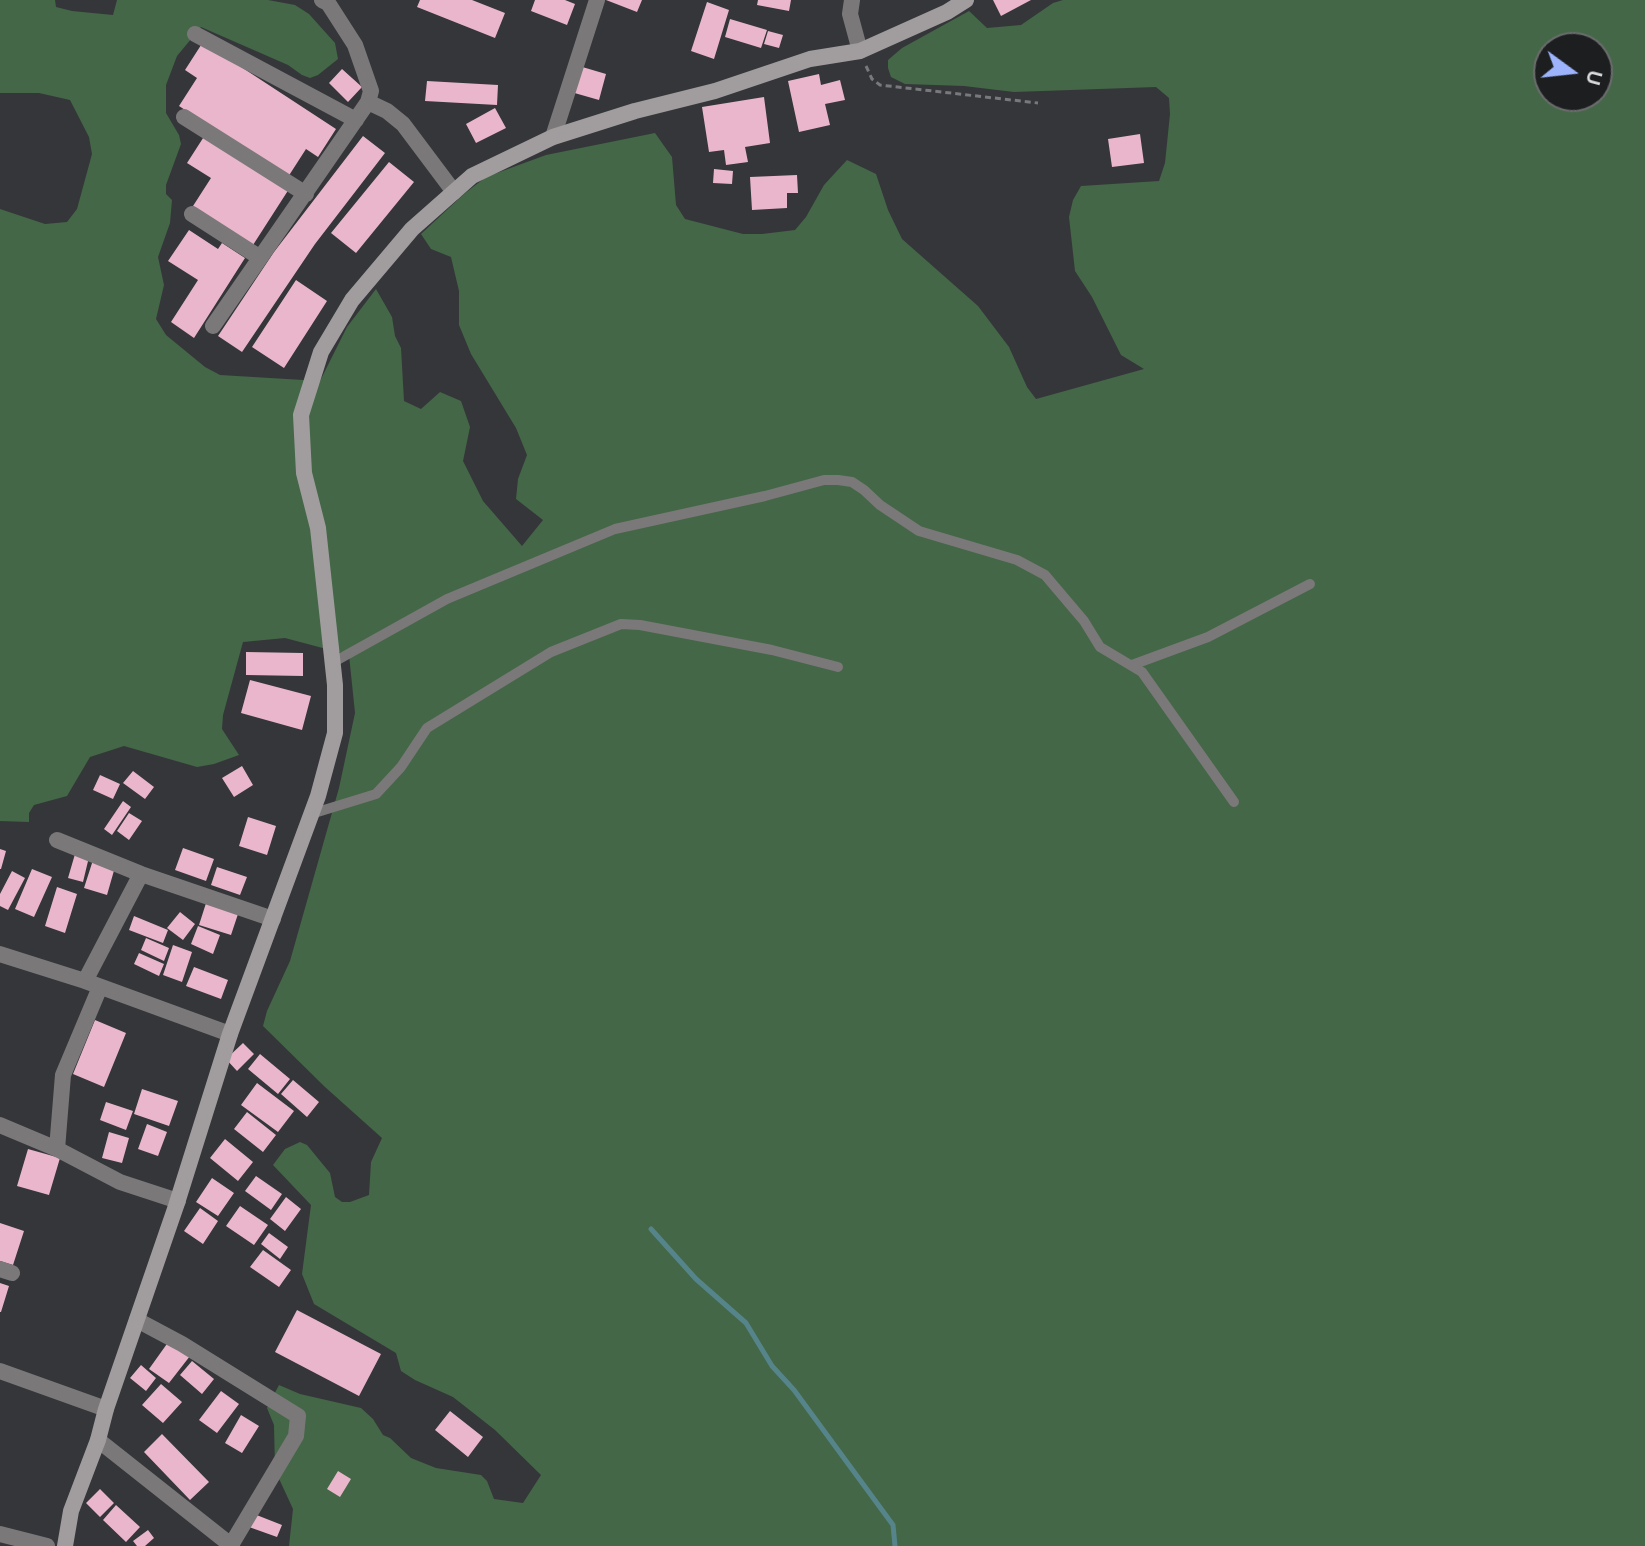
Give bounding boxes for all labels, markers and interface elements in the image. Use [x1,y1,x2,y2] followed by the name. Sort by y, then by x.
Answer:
[1533,32,1613,112] north arrow
[1580,67,1609,88] text: U

